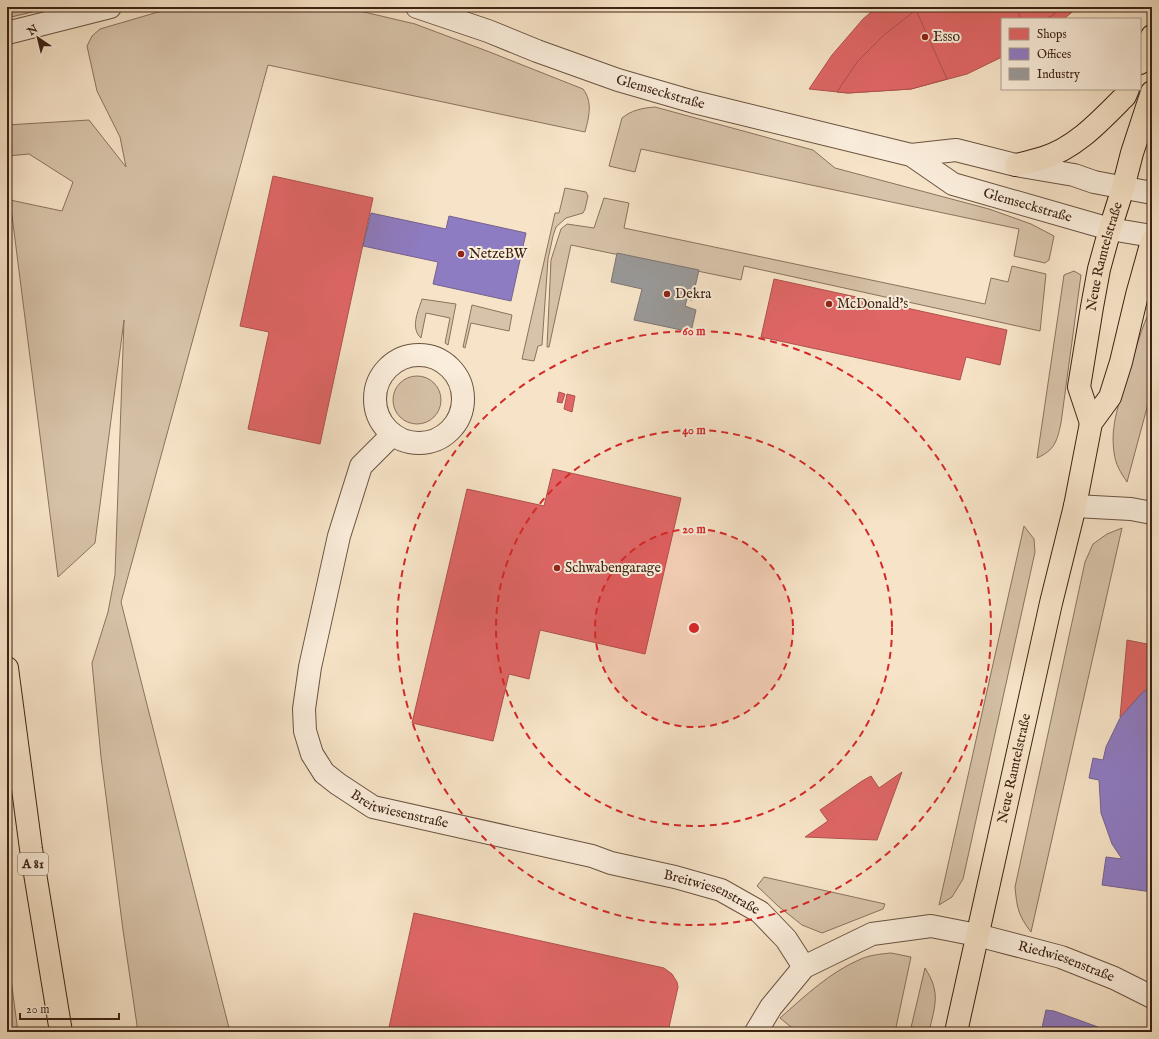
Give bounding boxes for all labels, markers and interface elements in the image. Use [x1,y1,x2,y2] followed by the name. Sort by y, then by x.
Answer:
[18,18,58,58] north arrow
[1001,18,1141,90] legend
[24,22,41,40] text: N
[1037,27,1067,43] text: Shops
[933,28,961,46] place label: Esso
[920,32,930,42] marker: Esso
[1037,47,1071,62] text: Offices
[1037,67,1080,82] text: Industry
[614,71,707,113] street label: Glemseckstraße
[981,184,1075,227] street label: Glemseckstraße
[1082,199,1127,313] street label: Neue Ramtelstraße
[469,245,528,263] place label: NetzeBW
[456,249,466,259] marker: NetzeBW
[675,285,712,303] place label: Dekra
[662,289,672,299] marker: Dekra
[837,295,908,313] place label: McDonald's
[824,299,834,309] marker: McDonald's
[683,324,706,339] text: 60 m
[682,423,707,438] text: 40 m
[682,522,706,537] text: 20 m
[565,559,661,577] place label: Schwabengarage
[552,563,562,573] marker: Schwabengarage
[687,621,701,635] centre of rings
[993,711,1035,825] street label: Neue Ramtelstraße
[347,786,451,833] street label: Breitwiesenstraße
[18,853,48,875] road number: A 81
[662,866,763,919] street label: Breitwiesenstraße
[1016,937,1117,986] street label: Riedwiesenstraße
[20,995,119,1021] scale bar
[26,1002,49,1017] text: 20 m

